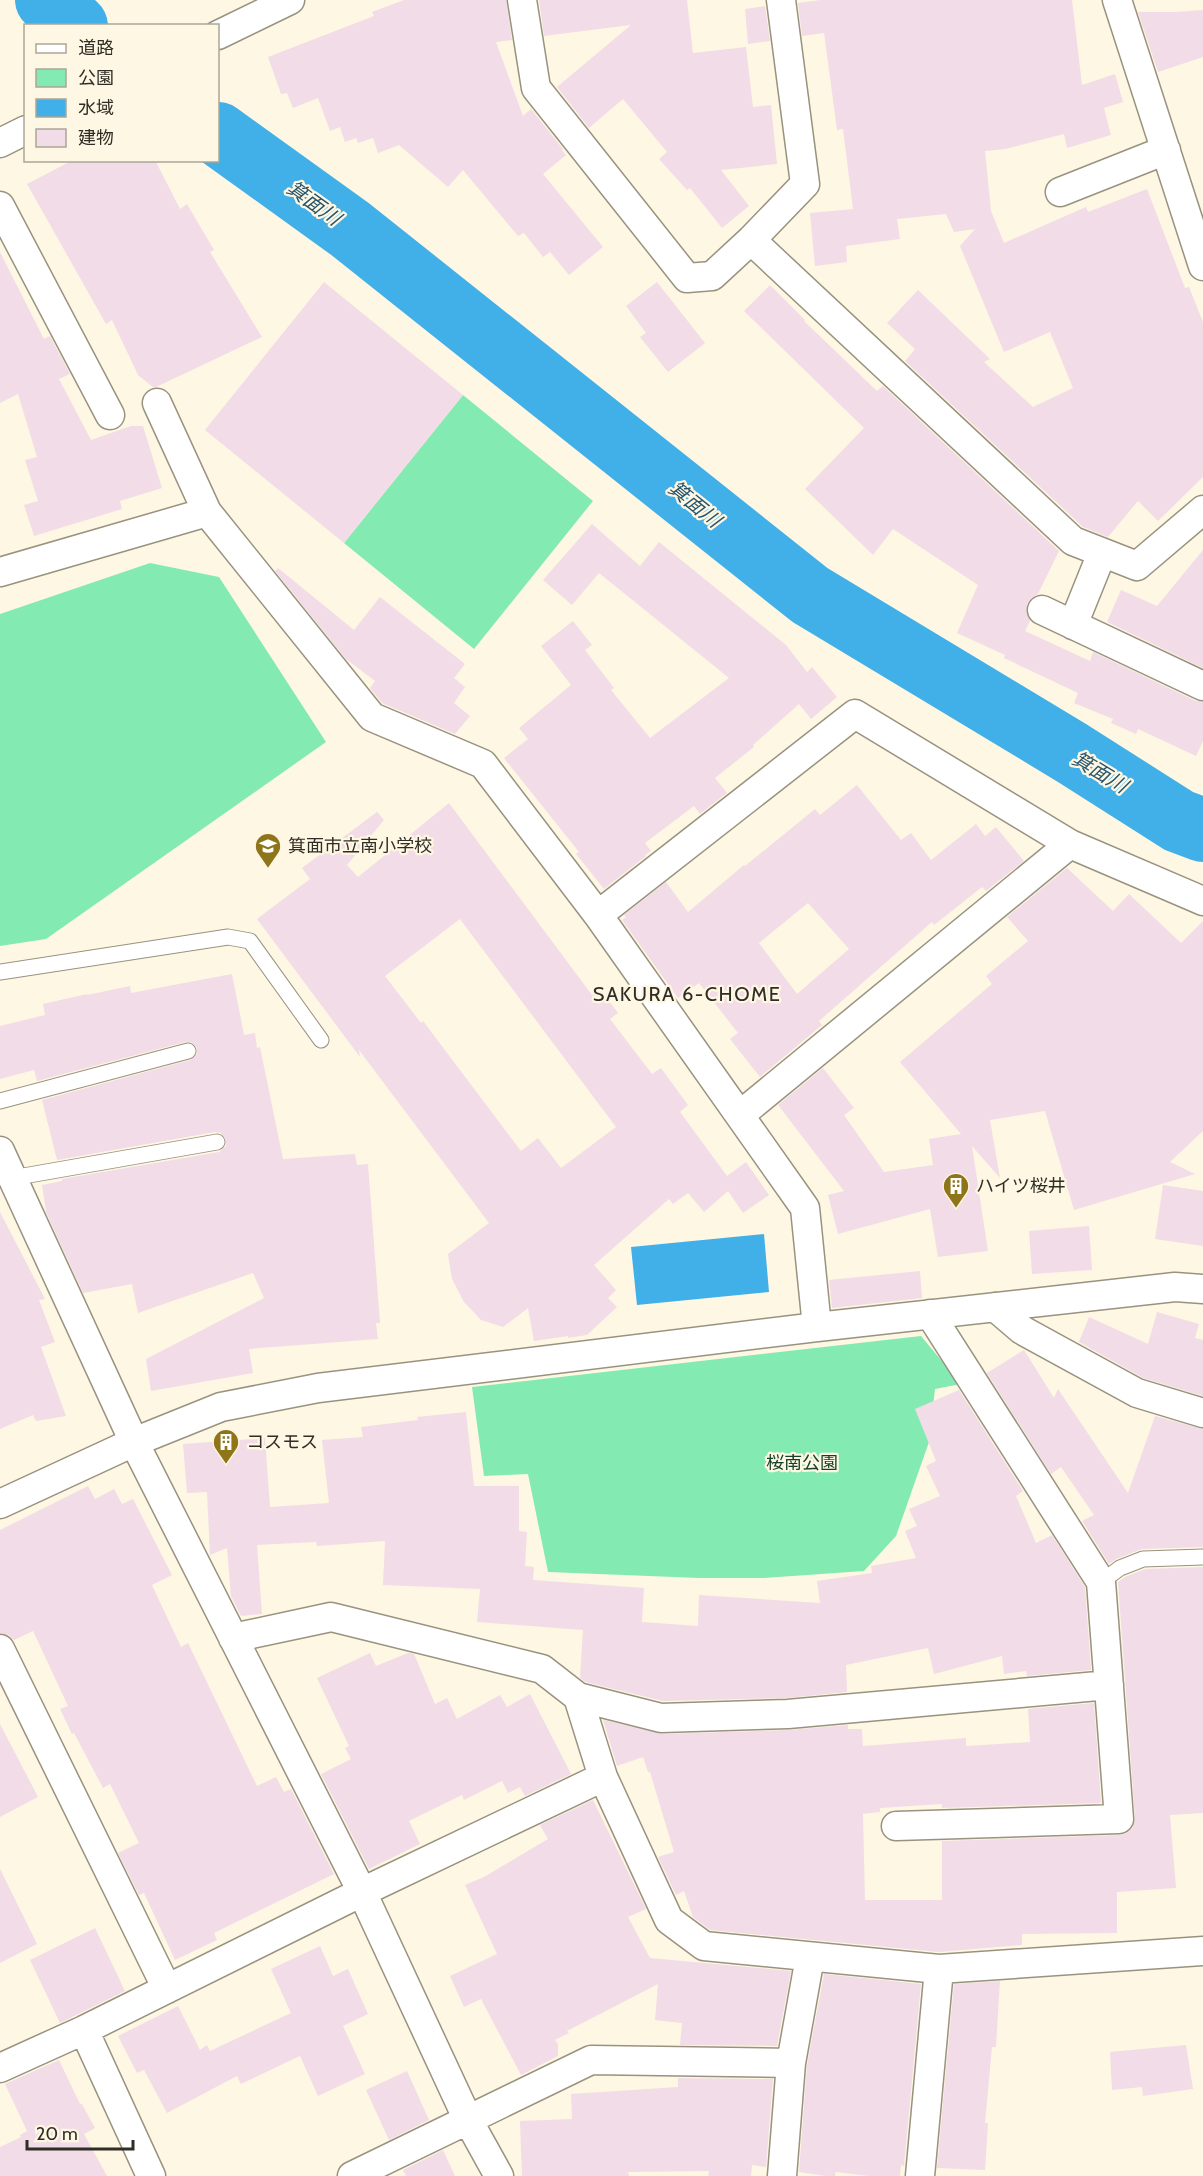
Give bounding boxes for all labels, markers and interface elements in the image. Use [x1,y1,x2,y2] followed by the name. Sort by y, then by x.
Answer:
[24,24,219,162] legend
[78,37,114,59] text: 道路
[78,67,114,89] text: 公園
[78,97,114,119] text: 水域
[78,127,114,149] text: 建物
[283,176,347,232] water label: 箕面川
[664,476,727,533] water label: 箕面川
[1068,746,1134,799] water label: 箕面川
[253,831,283,869] school or university icon: 箕面市立南小学校
[288,835,432,857] place label: 箕面市立南小学校
[593,982,781,1006] district label: SAKURA 6-CHOME
[941,1171,971,1209] building icon: ハイツ桜井
[976,1175,1066,1197] place label: ハイツ桜井
[211,1427,241,1465] building icon: コスモス
[246,1431,318,1453] place label: コスモス
[766,1452,838,1474] park label: 桜南公園
[27,2113,134,2151] scale bar
[36,2123,78,2145] text: 20 m

